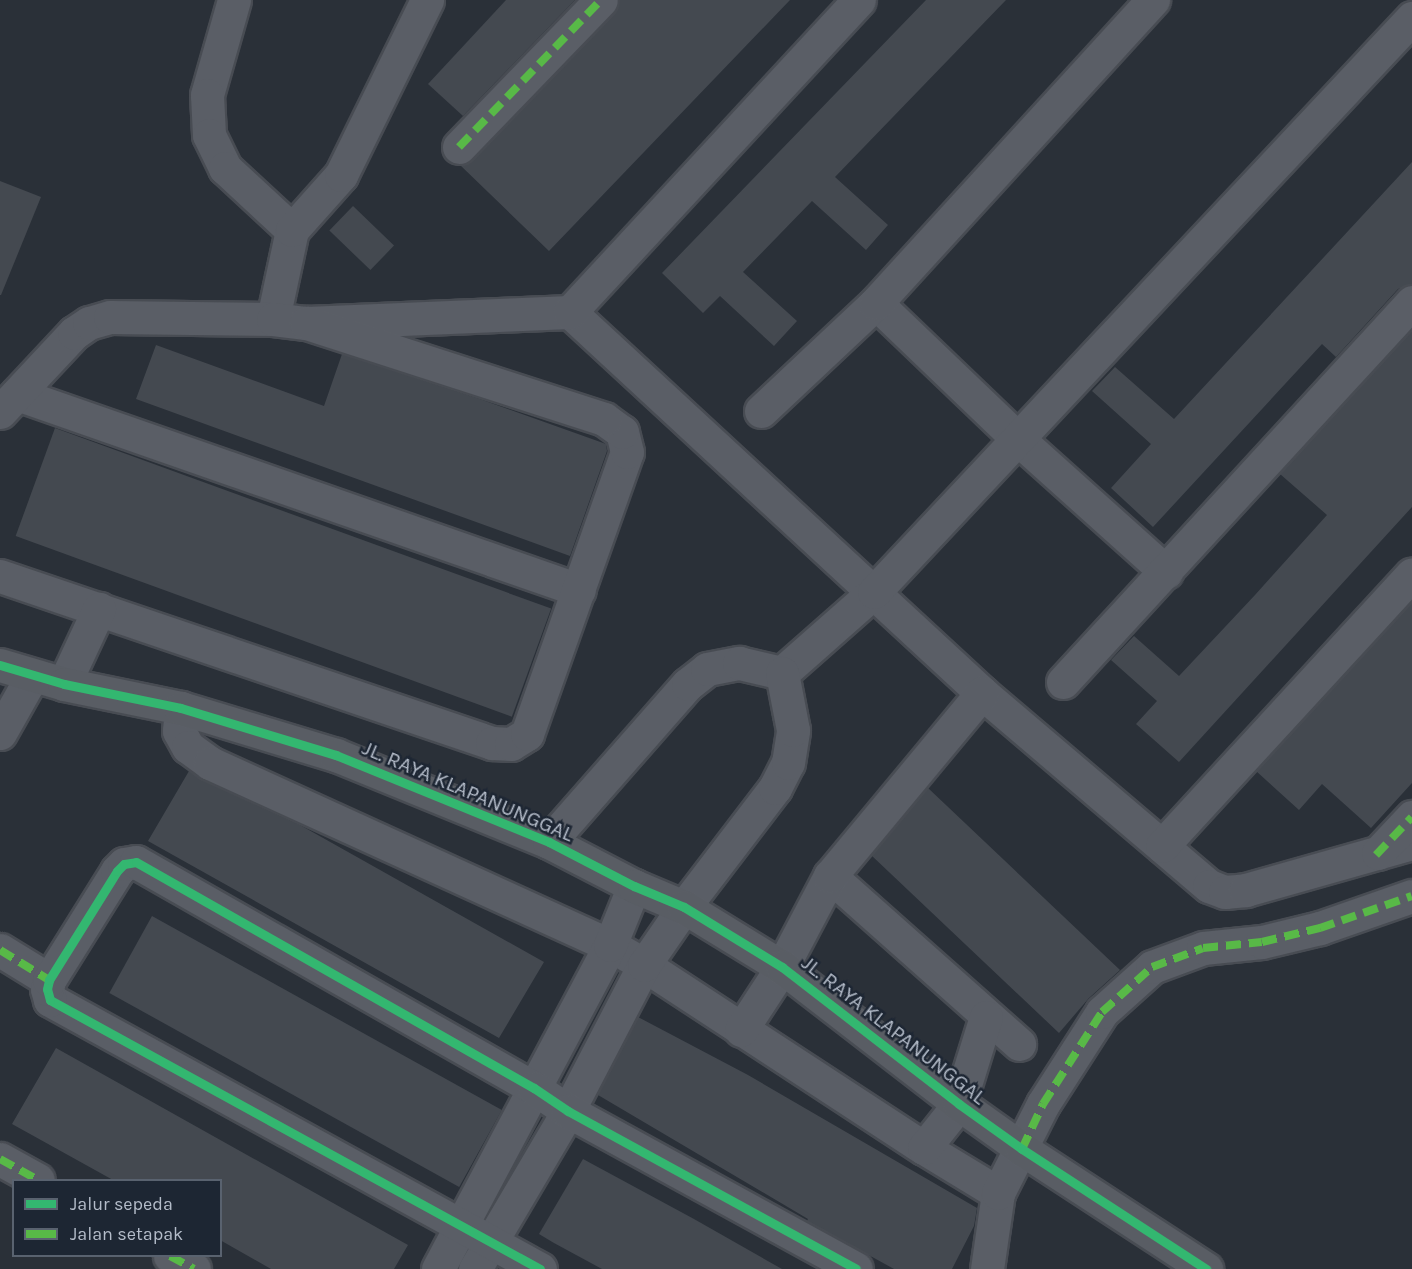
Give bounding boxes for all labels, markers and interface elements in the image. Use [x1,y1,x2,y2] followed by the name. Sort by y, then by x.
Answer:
[358,735,578,847] street label: JL. RAYA KLAPANUNGGAL
[797,950,991,1110] street label: JL. RAYA KLAPANUNGGAL
[12,1179,222,1257] legend
[70,1193,173,1215] text: Jalur sepeda
[70,1223,183,1245] text: Jalan setapak

